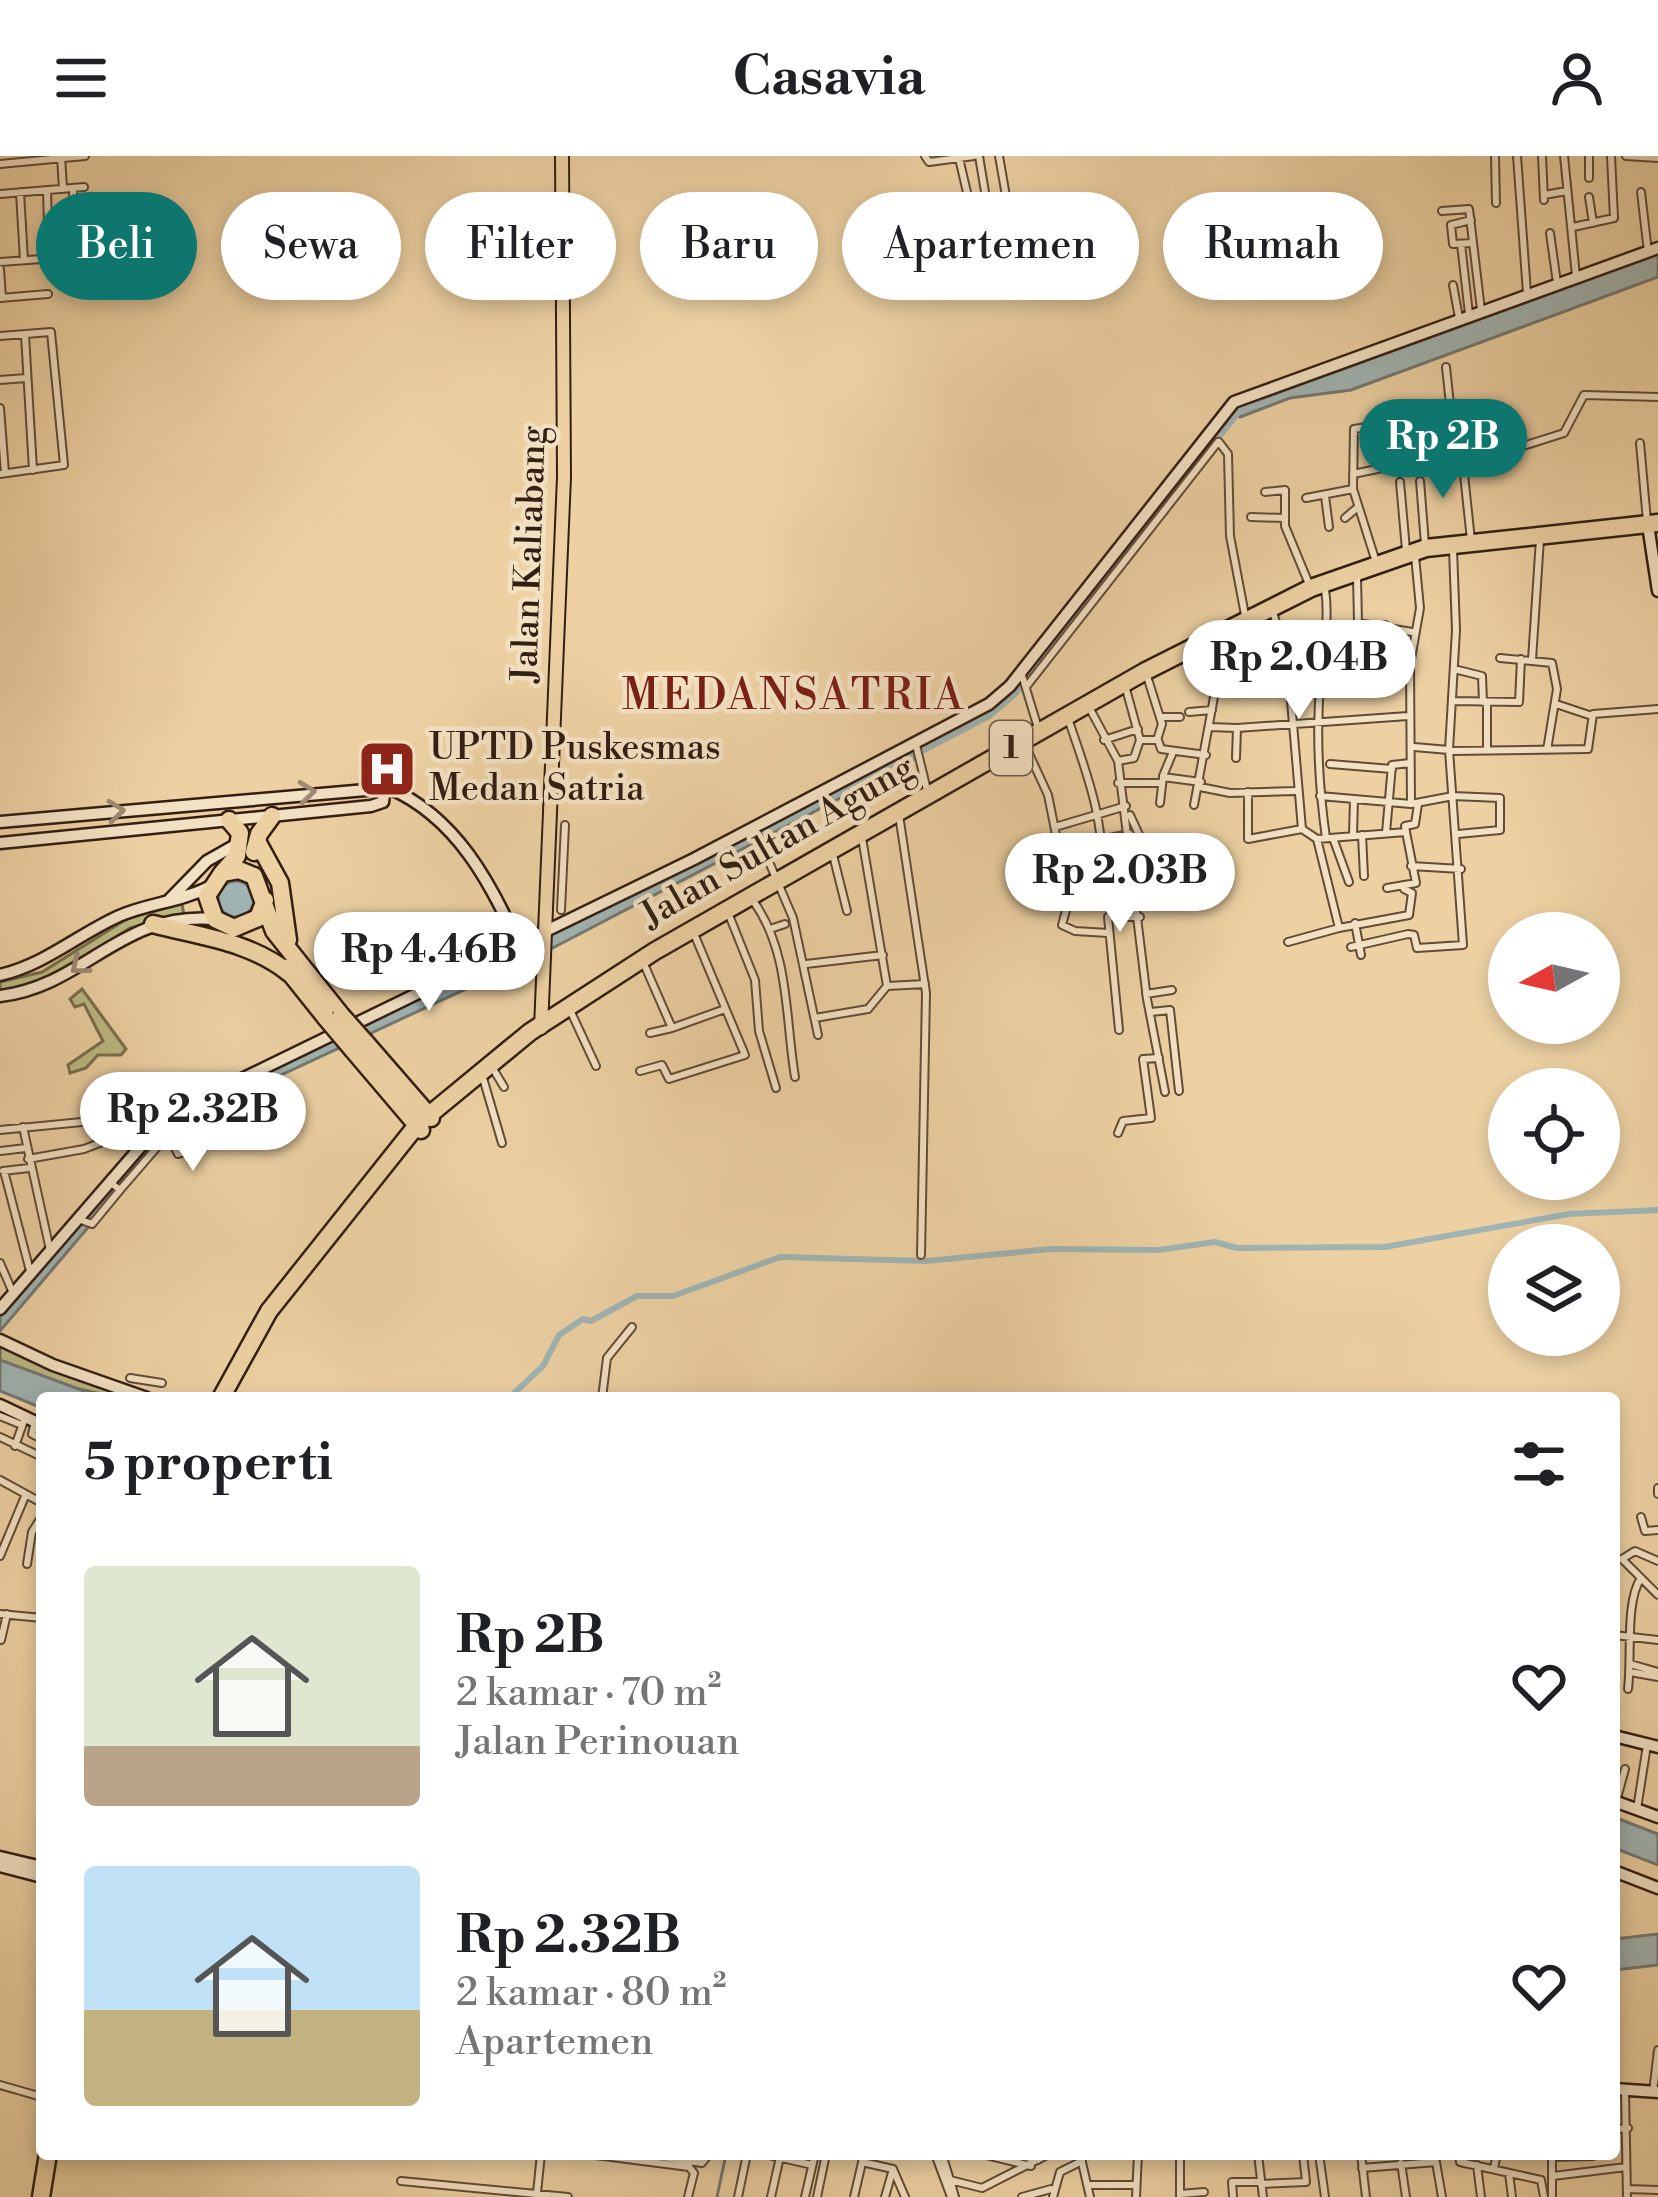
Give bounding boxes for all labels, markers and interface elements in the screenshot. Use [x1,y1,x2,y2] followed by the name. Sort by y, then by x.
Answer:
[733,44,925,112] text: Casavia
[48,45,114,111] icon: menu
[1544,45,1610,111] icon: person
[36,192,197,300] chip: Beli
[221,192,401,300] chip: Sewa
[425,192,616,300] chip: Filter
[640,192,818,300] chip: Baru
[842,192,1139,300] chip: Apartemen
[1163,192,1383,300] chip: Rumah
[1359,399,1527,501] pin: Rp 2B
[1386,413,1500,462] text: Rp 2B
[503,425,557,685] street label: Jalan Kaliabang
[1175,620,1423,722] pin: Rp 2.04B
[1210,634,1388,683] text: Rp 2.04B
[622,670,966,723] district label: MEDANSATRIA
[990,721,1032,775] road number: 1
[429,726,721,812] place label: UPTD Puskesmas Medan Satria
[356,738,418,800] hospital icon: UPTD Puskesmas Medan Satria
[631,745,923,940] street label: Jalan Sultan Agung
[298,780,317,805] one-way arrow
[107,799,126,824] one-way arrow
[996,833,1244,935] pin: Rp 2.03B
[1032,847,1208,896] text: Rp 2.03B
[305,912,553,1014] pin: Rp 4.46B
[1488,912,1620,1044] north arrow
[1488,912,1620,1356] map controls
[341,926,517,975] text: Rp 4.46B
[70,951,92,973] one-way arrow
[1488,1068,1620,1200] button: locate
[69,1072,317,1174] pin: Rp 2.32B
[107,1086,279,1135] text: Rp 2.32B
[1488,1224,1620,1356] button: layers
[1506,1431,1572,1497] icon: filters
[84,1432,333,1496] text: 5 properti
[456,1605,604,1669] text: Rp 2B
[180,1614,324,1758] icon: home
[1506,1653,1572,1719] icon: heart
[456,1669,721,1718] text: 2 kamar · 70 m²
[456,1718,740,1767] text: Jalan Perinouan
[456,1905,681,1969] text: Rp 2.32B
[180,1914,324,2058] icon: home
[1506,1953,1572,2019] icon: heart
[456,1969,727,2018] text: 2 kamar · 80 m²
[456,2018,653,2067] text: Apartemen

